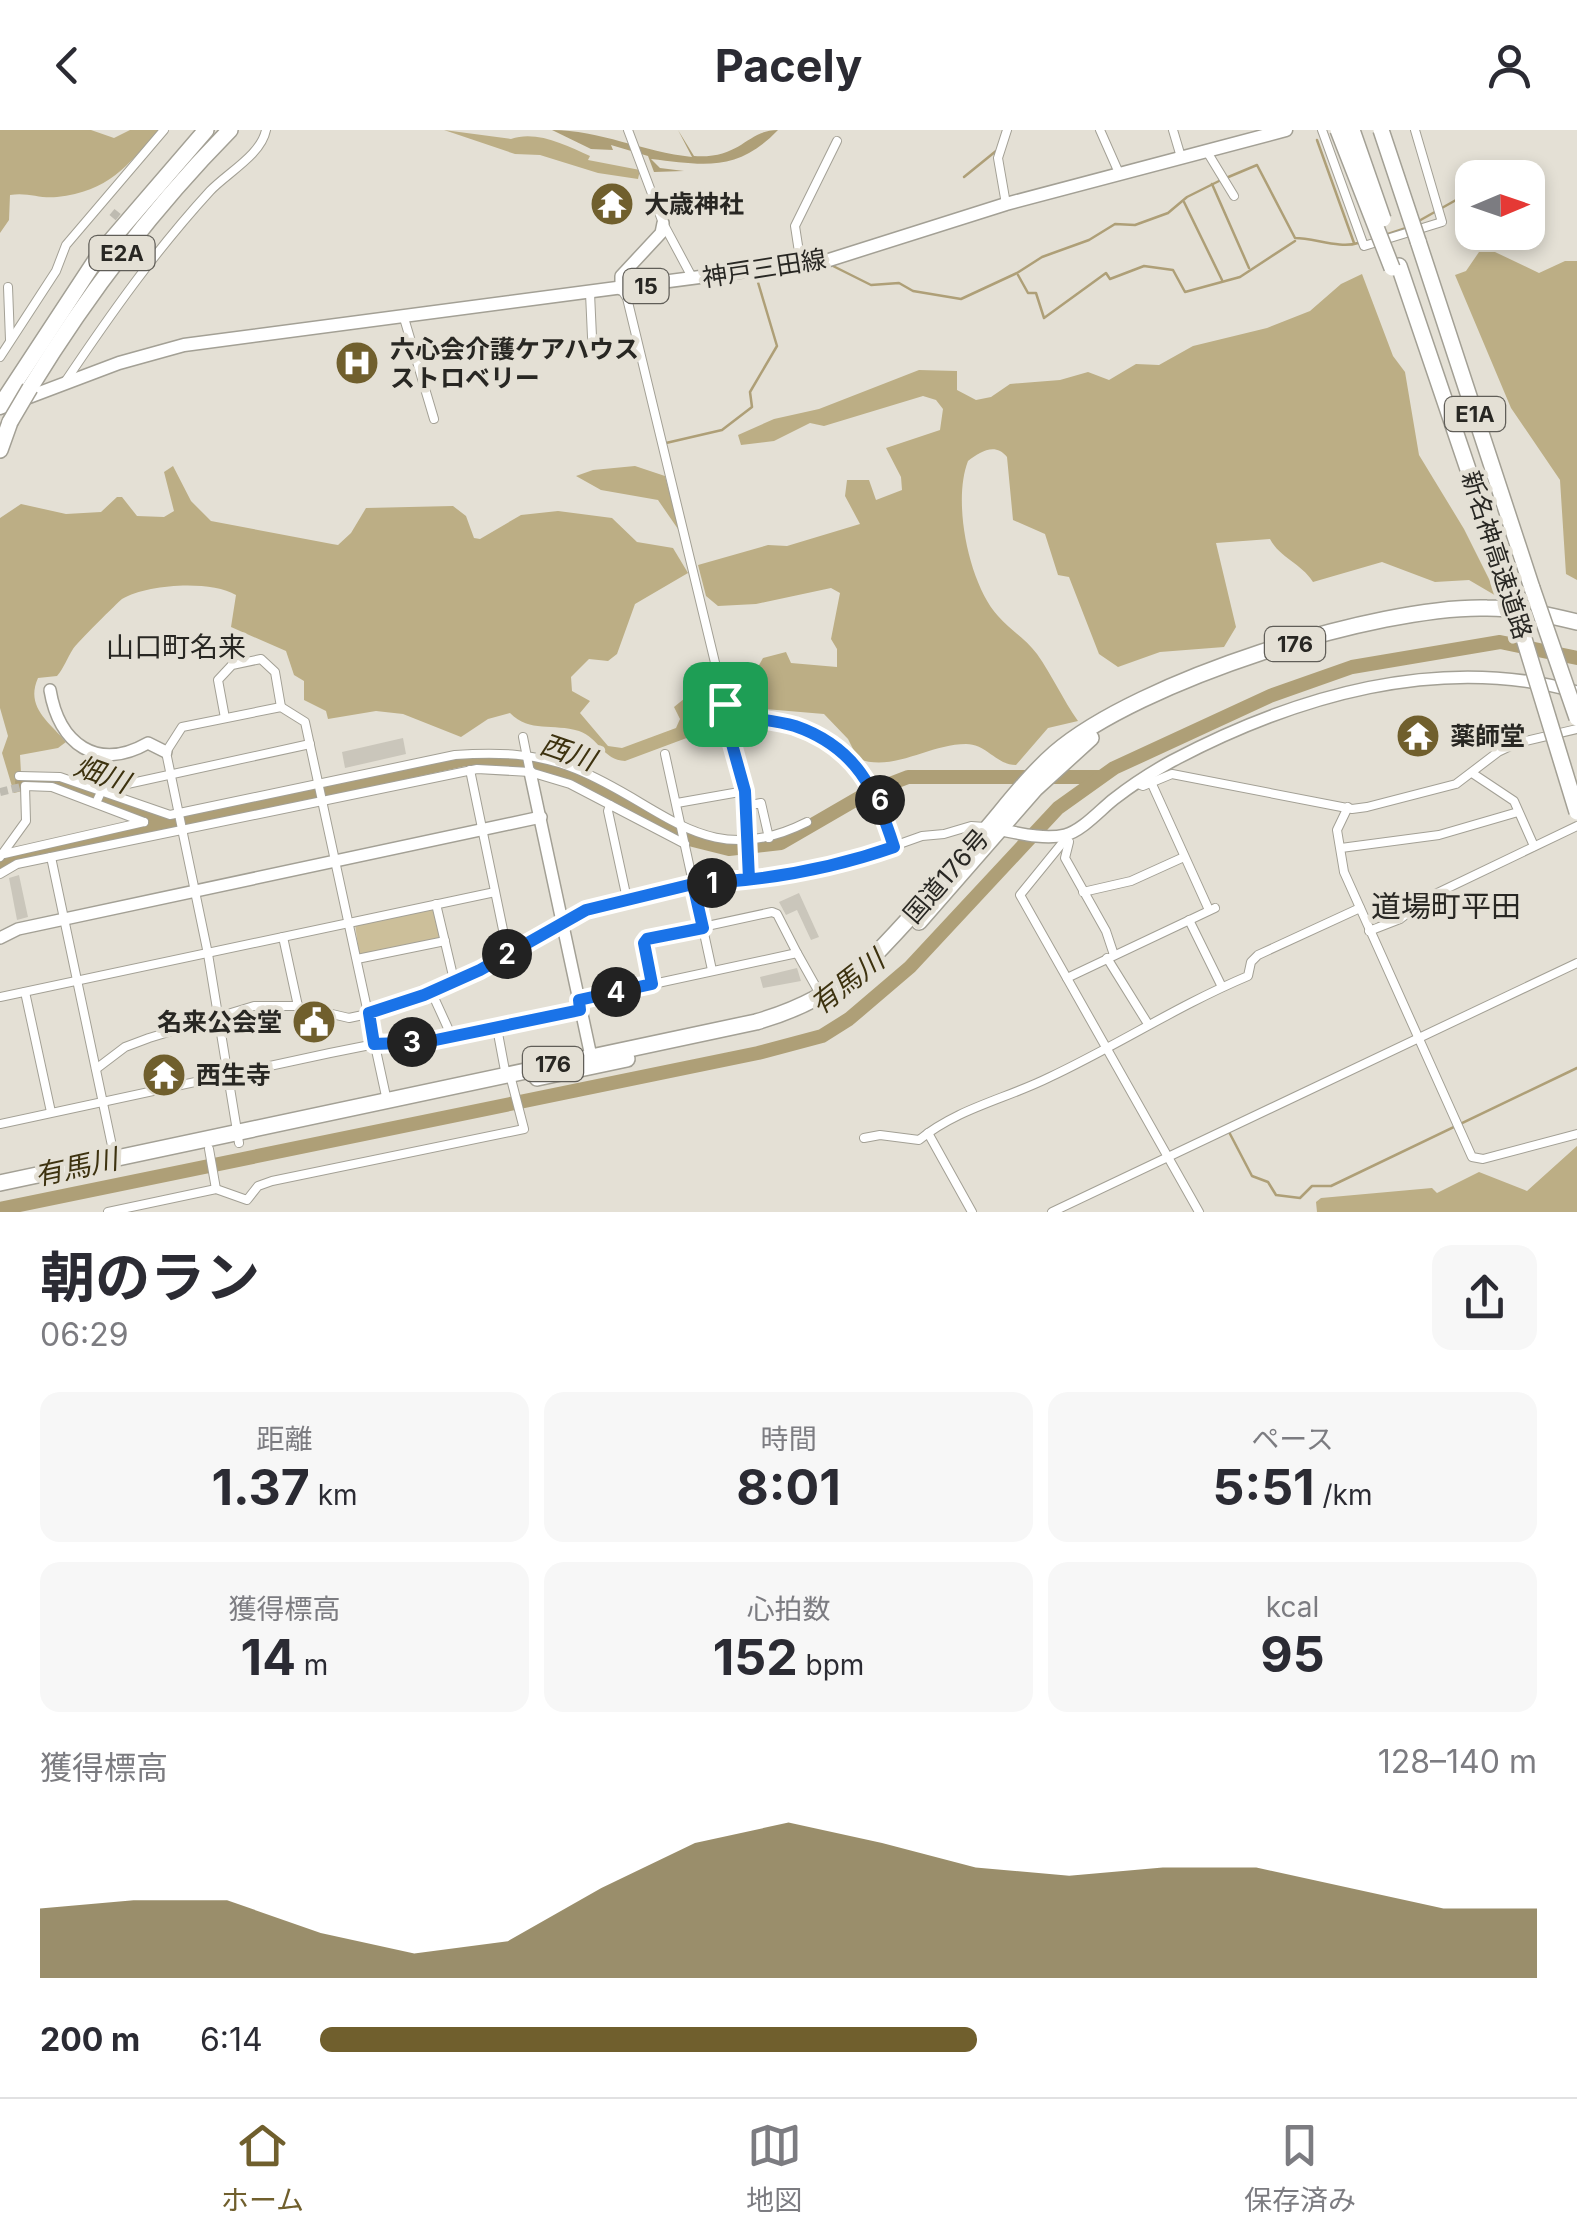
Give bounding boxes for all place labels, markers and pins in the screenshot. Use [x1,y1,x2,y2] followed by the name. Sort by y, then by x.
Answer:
[589,181,635,227] temple icon: 大歳神社
[644,189,744,219] place label: 大歳神社
[390,334,639,393] place label: 六心会介護ケアハウス ストロベリー
[334,340,380,386] hospital icon: 六心会介護ケアハウス ストロベリー
[683,662,768,747] pin
[1395,713,1441,759] temple icon: 薬師堂
[1450,721,1525,751] place label: 薬師堂
[855,775,905,825] pin: 6
[687,858,737,908] pin: 1
[482,929,532,979] pin: 2
[591,967,641,1017] pin: 4
[291,999,337,1045] public building icon: 名来公会堂
[157,1007,282,1037] place label: 名来公会堂
[387,1017,437,1067] pin: 3
[141,1052,187,1098] temple icon: 西生寺
[196,1060,271,1090] place label: 西生寺

